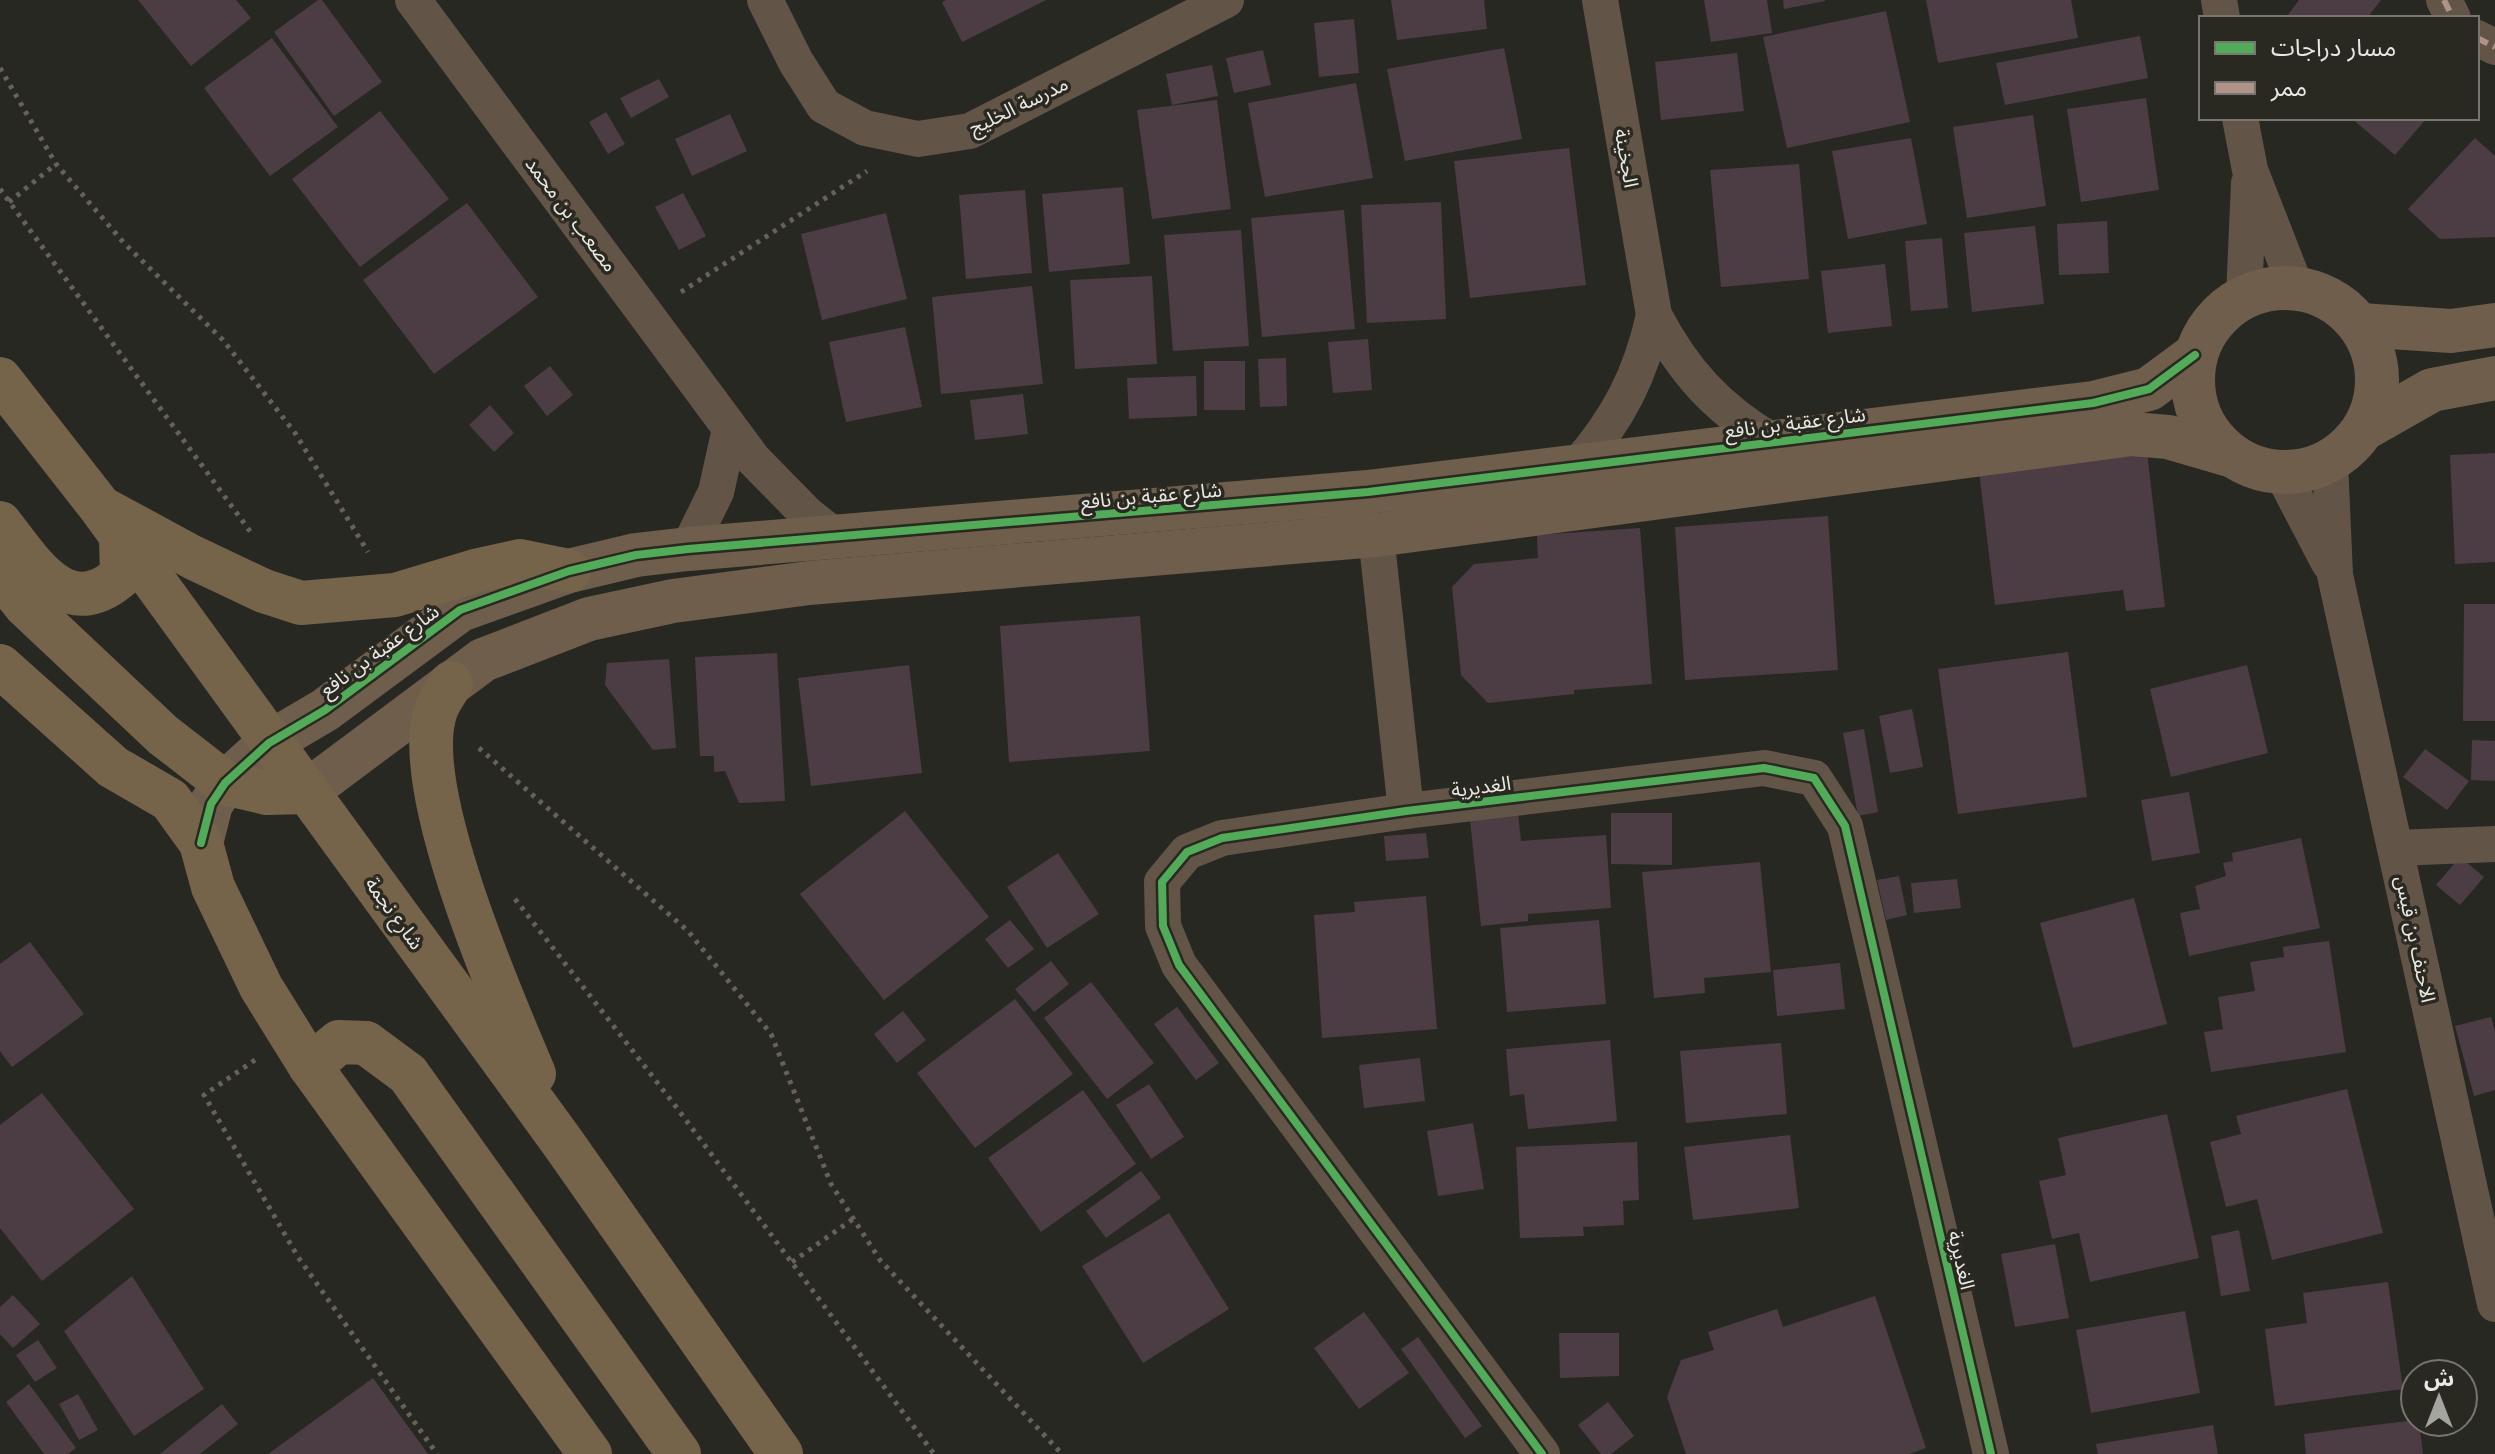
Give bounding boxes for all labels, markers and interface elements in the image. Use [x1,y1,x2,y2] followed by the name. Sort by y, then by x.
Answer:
[2199,16,2479,120] legend
[2271,30,2396,63] text: مسار دراجات
[964,69,1073,143] street label: مدرسة الخليج
[2270,70,2307,103] text: ممر
[1609,126,1645,190] street label: الجخينة
[520,151,624,277] street label: مصعب بن محمد
[1723,400,1867,446] street label: شارع عقبة بن نافع
[1079,475,1223,517] street label: شارع عقبة بن نافع
[314,597,446,704] street label: شارع عقبة بن نافع
[1450,769,1512,803] street label: الغديرية
[358,871,430,956] street label: شارع نجمة
[2389,873,2443,1005] street label: الاحنف بن قيس
[1942,1228,1982,1292] street label: الغديرية
[2399,1358,2479,1438] north arrow
[2424,1362,2454,1392] text: ش

